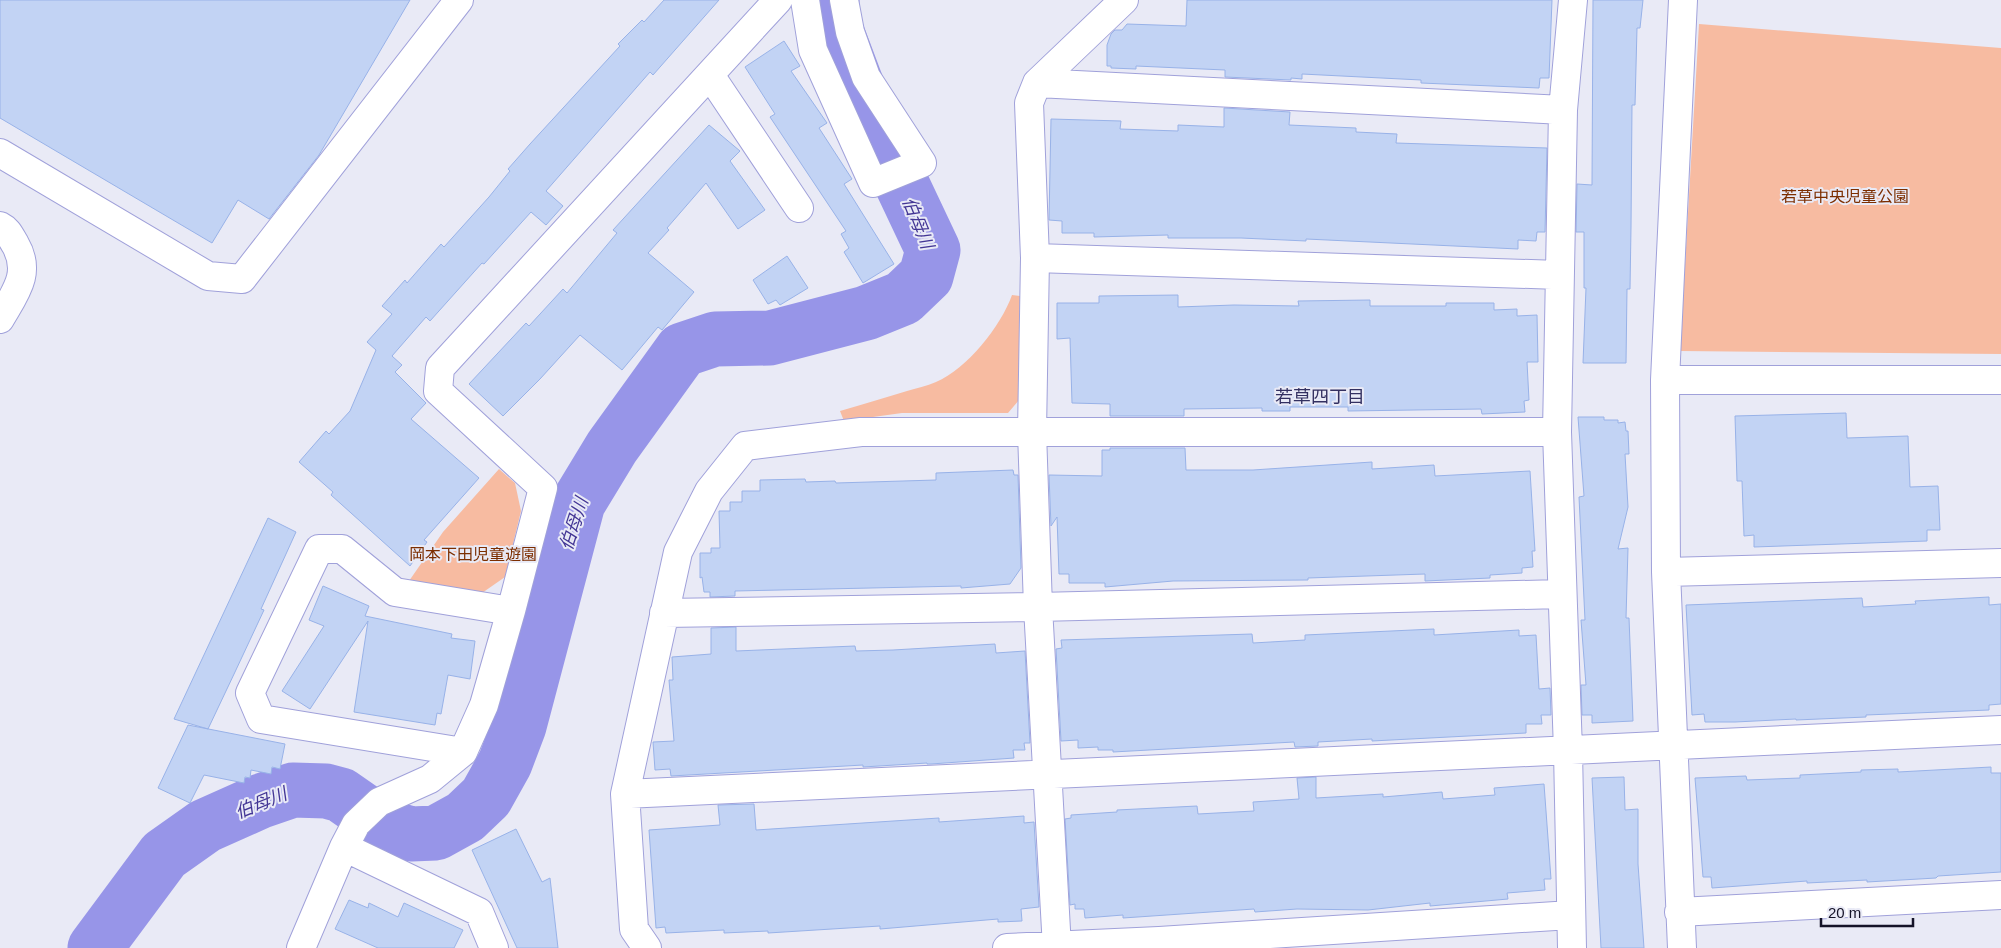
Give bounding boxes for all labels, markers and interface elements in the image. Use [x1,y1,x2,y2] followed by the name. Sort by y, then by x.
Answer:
[1781,188,1909,205] park label: 若草中央児童公園
[899,194,938,254] water label: 伯母川
[1275,387,1365,407] district label: 若草四丁目
[556,493,592,553] water label: 伯母川
[409,546,537,563] park label: 岡本下田児童遊園
[232,783,292,822] water label: 伯母川
[1821,896,1914,928] scale bar
[1828,904,1861,921] text: 20 m

